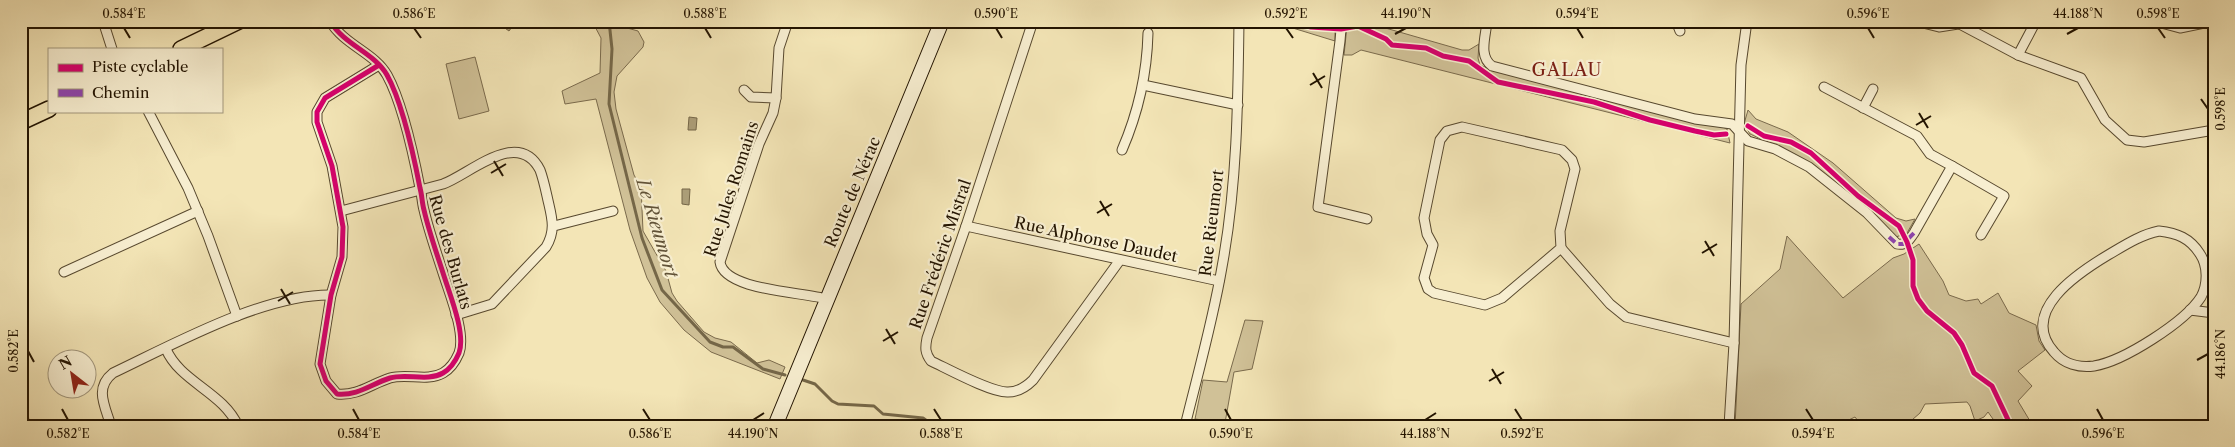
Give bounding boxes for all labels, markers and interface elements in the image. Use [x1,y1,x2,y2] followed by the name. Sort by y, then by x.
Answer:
[102,6,146,21] text: 0.584°E
[392,6,436,21] text: 0.586°E
[683,6,727,21] text: 0.588°E
[974,6,1018,21] text: 0.590°E
[1264,6,1308,21] text: 0.592°E
[1381,6,1431,21] text: 44.190°N
[1555,6,1599,21] text: 0.594°E
[1846,6,1890,21] text: 0.596°E
[2053,6,2103,21] text: 44.188°N
[2136,6,2180,21] text: 0.598°E
[48,48,222,112] legend
[92,57,188,76] text: Piste cyclable
[1532,59,1602,81] district label: GALAU
[92,83,150,102] text: Chemin
[2213,87,2228,131] text: 0.598°E
[700,119,762,259] street label: Rue Jules Romains
[820,134,884,250] street label: Route de Nérac
[1195,168,1228,277] street label: Rue Rieumort
[631,174,683,282] water label: Le Rieumort
[905,176,975,331] street label: Rue Frédéric Mistral
[425,192,477,312] street label: Rue des Burlats
[1013,212,1180,266] street label: Rue Alphonse Daudet
[6,329,21,373] text: 0.582°E
[2213,329,2228,379] text: 44.186°N
[48,350,98,400] north arrow
[55,352,75,374] text: N
[46,426,90,441] text: 0.582°E
[337,426,381,441] text: 0.584°E
[628,426,672,441] text: 0.586°E
[728,426,778,441] text: 44.190°N
[919,426,963,441] text: 0.588°E
[1209,426,1253,441] text: 0.590°E
[1400,426,1450,441] text: 44.188°N
[1500,426,1544,441] text: 0.592°E
[1791,426,1835,441] text: 0.594°E
[2081,426,2125,441] text: 0.596°E

